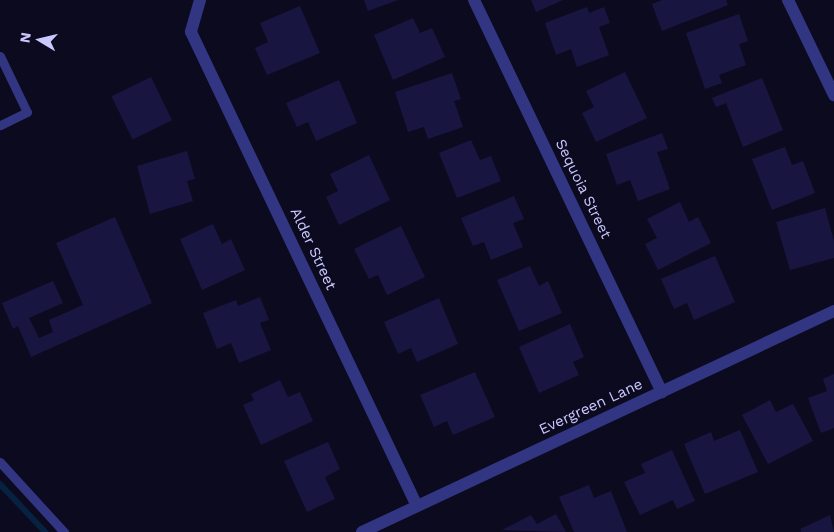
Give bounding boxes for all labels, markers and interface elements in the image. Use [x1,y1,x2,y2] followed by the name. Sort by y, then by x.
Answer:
[15,15,65,65] north arrow
[16,31,34,44] text: N
[551,136,615,242] street label: Sequoia Street
[286,205,340,293] street label: Alder Street
[536,375,646,439] street label: Evergreen Lane

